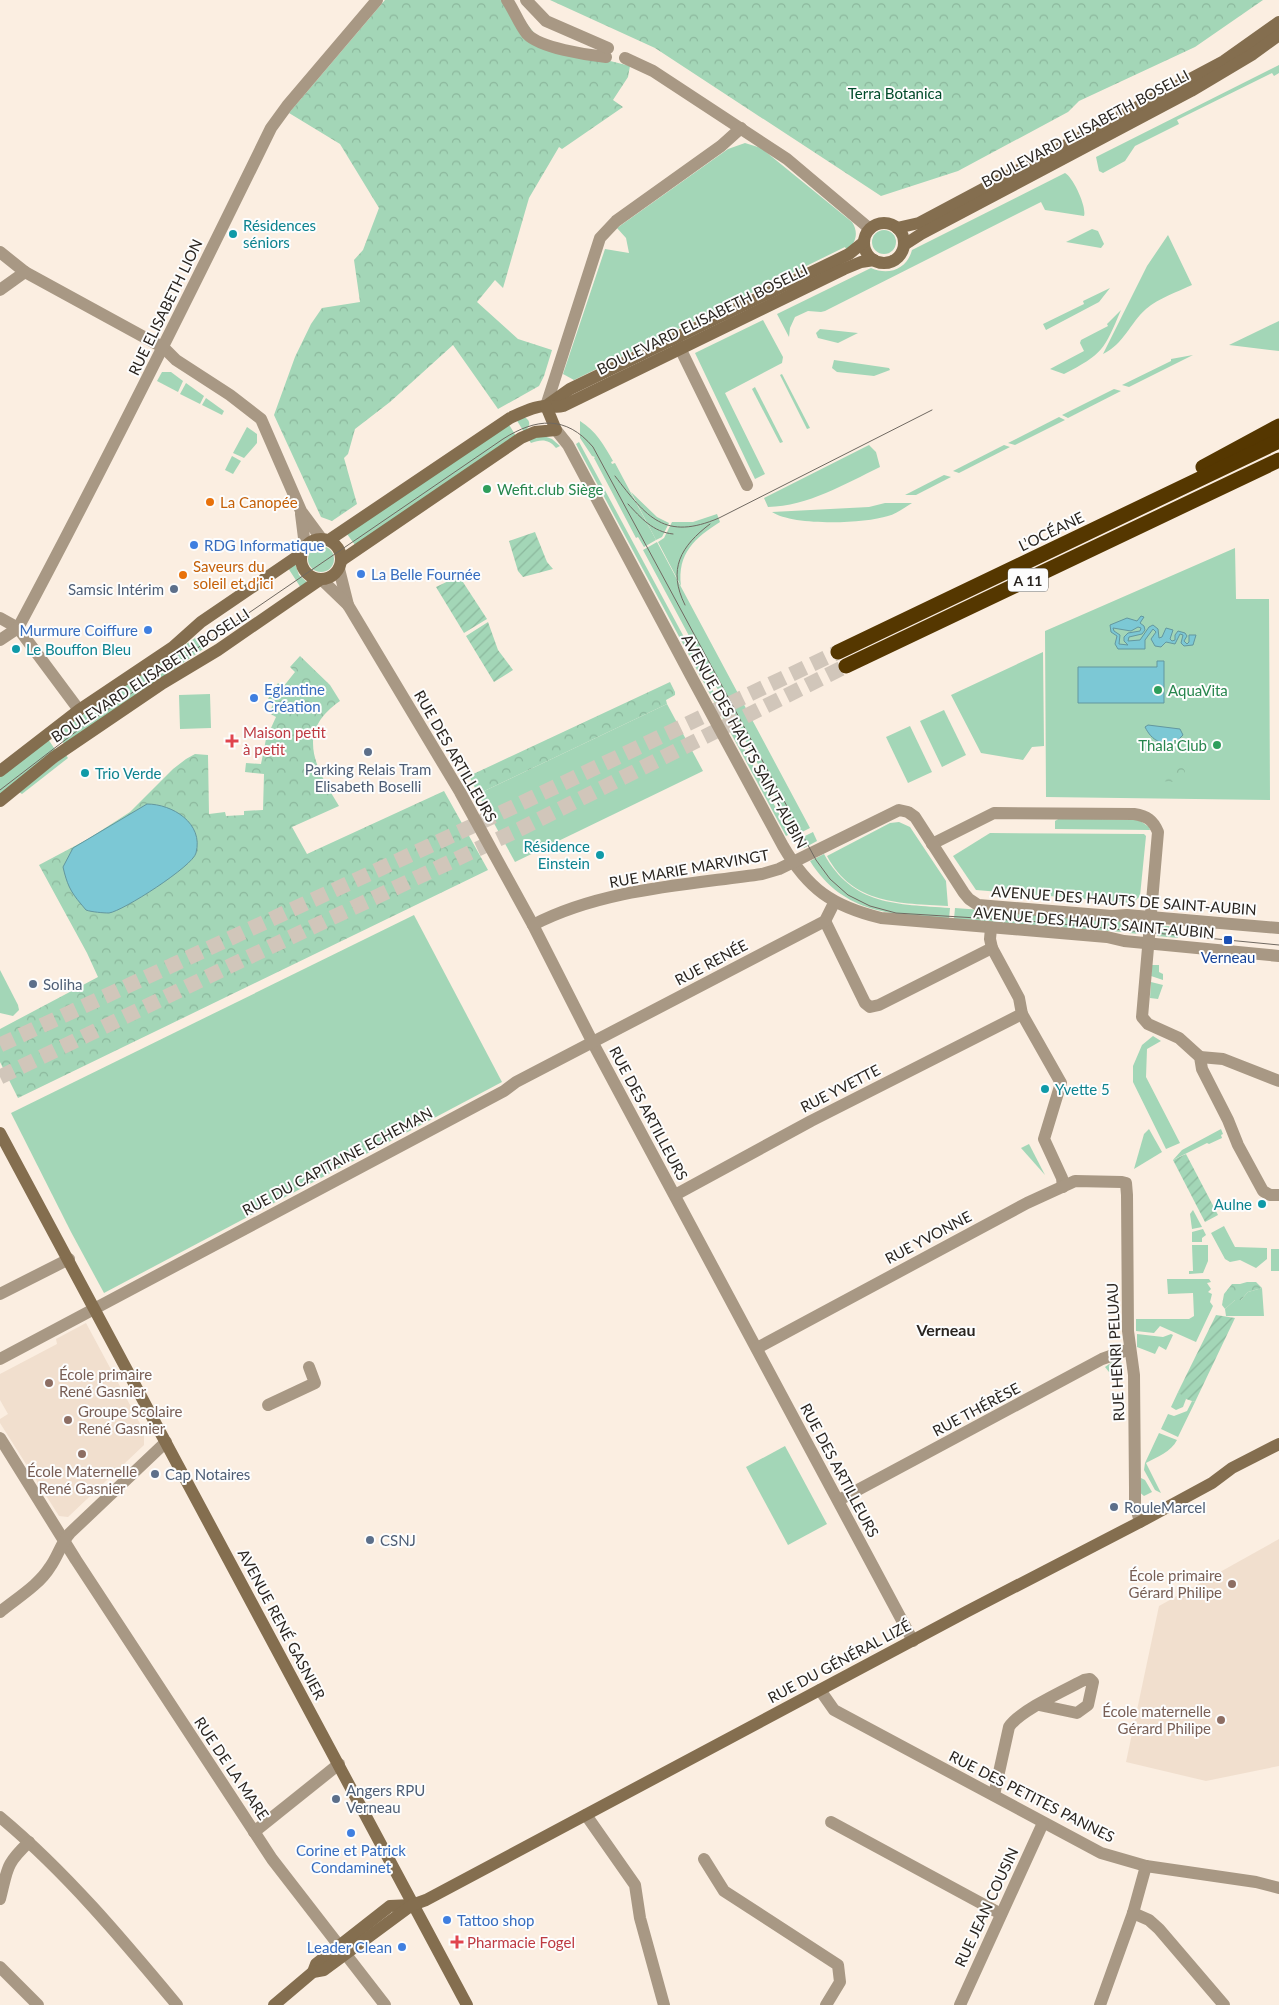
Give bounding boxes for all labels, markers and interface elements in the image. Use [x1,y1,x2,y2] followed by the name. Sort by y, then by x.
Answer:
[978,65,1192,191] street label: BOULEVARD ELISABETH BOSELLI
[848,84,942,102] park label: Terra Botanica
[243,216,316,251] place label: Résidences séniors
[227,228,239,240] marker: Résidences séniors
[124,236,206,378] street label: RUE ELISABETH LION
[594,260,810,378] street label: BOULEVARD ELISABETH BOSELLI
[497,480,604,498] place label: Wefit.club Siège
[481,483,493,495] marker: Wefit.club Siège
[220,493,298,511] place label: La Canopée
[204,496,216,508] marker: La Canopée
[1015,507,1087,555] street label: L’OCÉANE
[204,536,325,554] place label: RDG Informatique
[188,539,200,551] marker: RDG Informatique
[193,557,274,592] place label: Saveurs du soleil et d’ici
[371,565,481,583] place label: La Belle Fournée
[355,568,367,580] marker: La Belle Fournée
[1008,568,1048,592] road number: A 11
[177,569,189,581] marker: Saveurs du soleil et d’ici
[68,580,164,598] place label: Samsic Intérim
[168,583,180,595] marker: Samsic Intérim
[48,604,252,746] street label: BOULEVARD ELISABETH BOSELLI
[19,621,138,639] place label: Murmure Coiffure
[142,624,154,636] marker: Murmure Coiffure
[678,631,812,851] street label: AVENUE DES HAUTS SAINT-AUBIN
[26,640,131,658] place label: Le Bouffon Bleu
[10,643,22,655] marker: Le Bouffon Bleu
[264,680,325,715] place label: Eglantine Création
[1168,681,1228,699] place label: AquaVita
[1152,684,1164,696] marker: AquaVita
[411,687,501,825] street label: RUE DES ARTILLEURS
[248,692,260,704] marker: Eglantine Création
[243,723,326,758] place label: Maison petit à petit
[225,734,239,748] marker: Maison petit à petit
[1138,736,1207,754] place label: Thala'Club
[1211,739,1223,751] marker: Thala'Club
[362,746,374,758] marker: Parking Relais Tram Elisabeth Boselli
[305,760,431,795] place label: Parking Relais Tram Elisabeth Boselli
[95,764,162,782] place label: Trio Verde
[79,767,91,779] marker: Trio Verde
[523,837,590,872] place label: Résidence Einstein
[608,845,770,891] street label: RUE MARIE MARVINGT
[594,849,606,861] marker: Résidence Einstein
[991,882,1257,918] street label: AVENUE DES HAUTS DE SAINT-AUBIN
[973,902,1215,942] street label: AVENUE DES HAUTS SAINT-AUBIN
[1222,934,1234,946] marker: Verneau
[672,935,750,989] street label: RUE RENÉE
[1201,948,1255,966] place label: Verneau
[43,975,83,993] place label: Soliha
[27,978,39,990] marker: Soliha
[606,1043,692,1183] street label: RUE DES ARTILLEURS
[797,1060,883,1116] street label: RUE YVETTE
[1055,1080,1110,1098] place label: Yvette 5
[1039,1083,1051,1095] marker: Yvette 5
[239,1103,435,1219] street label: RUE DU CAPITAINE ECHEMAN
[1214,1195,1252,1213] place label: Aulne
[1256,1198,1268,1210] marker: Aulne
[882,1207,974,1267] street label: RUE YVONNE
[1102,1282,1128,1422] street label: RUE HENRI PELUAU
[915,1320,976,1339] district label: Verneau
[59,1365,152,1400] place label: École primaire René Gasnier
[43,1377,55,1389] marker: École primaire René Gasnier
[929,1378,1023,1440] street label: RUE THÉRÈSE
[797,1400,883,1540] street label: RUE DES ARTILLEURS
[78,1402,182,1437] place label: Groupe Scolaire René Gasnier
[62,1414,74,1426] marker: Groupe Scolaire René Gasnier
[76,1448,88,1460] marker: École Maternelle René Gasnier
[27,1462,137,1497] place label: École Maternelle René Gasnier
[165,1465,250,1483] place label: Cap Notaires
[149,1468,161,1480] marker: Cap Notaires
[1124,1498,1206,1516] place label: RouleMarcel
[1108,1501,1120,1513] marker: RouleMarcel
[380,1531,416,1549] place label: CSNJ
[364,1534,376,1546] marker: CSNJ
[235,1546,330,1703] street label: AVENUE RENÉ GASNIER
[1129,1566,1222,1601] place label: École primaire Gérard Philipe
[1226,1578,1238,1590] marker: École primaire Gérard Philipe
[765,1616,913,1706] street label: RUE DU GÉNÉRAL LIZÉ
[1102,1702,1211,1737] place label: École maternelle Gérard Philipe
[191,1713,273,1823] street label: RUE DE LA MARE
[1215,1714,1227,1726] marker: École maternelle Gérard Philipe
[946,1746,1118,1846] street label: RUE DES PETITES PANNES
[346,1781,425,1816] place label: Angers RPU Verneau
[330,1793,342,1805] marker: Angers RPU Verneau
[345,1827,357,1839] marker: Corine et Patrick Condaminet
[296,1841,406,1876] place label: Corine et Patrick Condaminet
[950,1844,1022,1970] street label: RUE JEAN COUSIN
[457,1911,534,1929] place label: Tattoo shop
[441,1914,453,1926] marker: Tattoo shop
[467,1933,575,1951] place label: Pharmacie Fogel
[451,1936,463,1948] marker: Pharmacie Fogel
[307,1938,392,1956] place label: Leader Clean
[396,1941,408,1953] marker: Leader Clean

